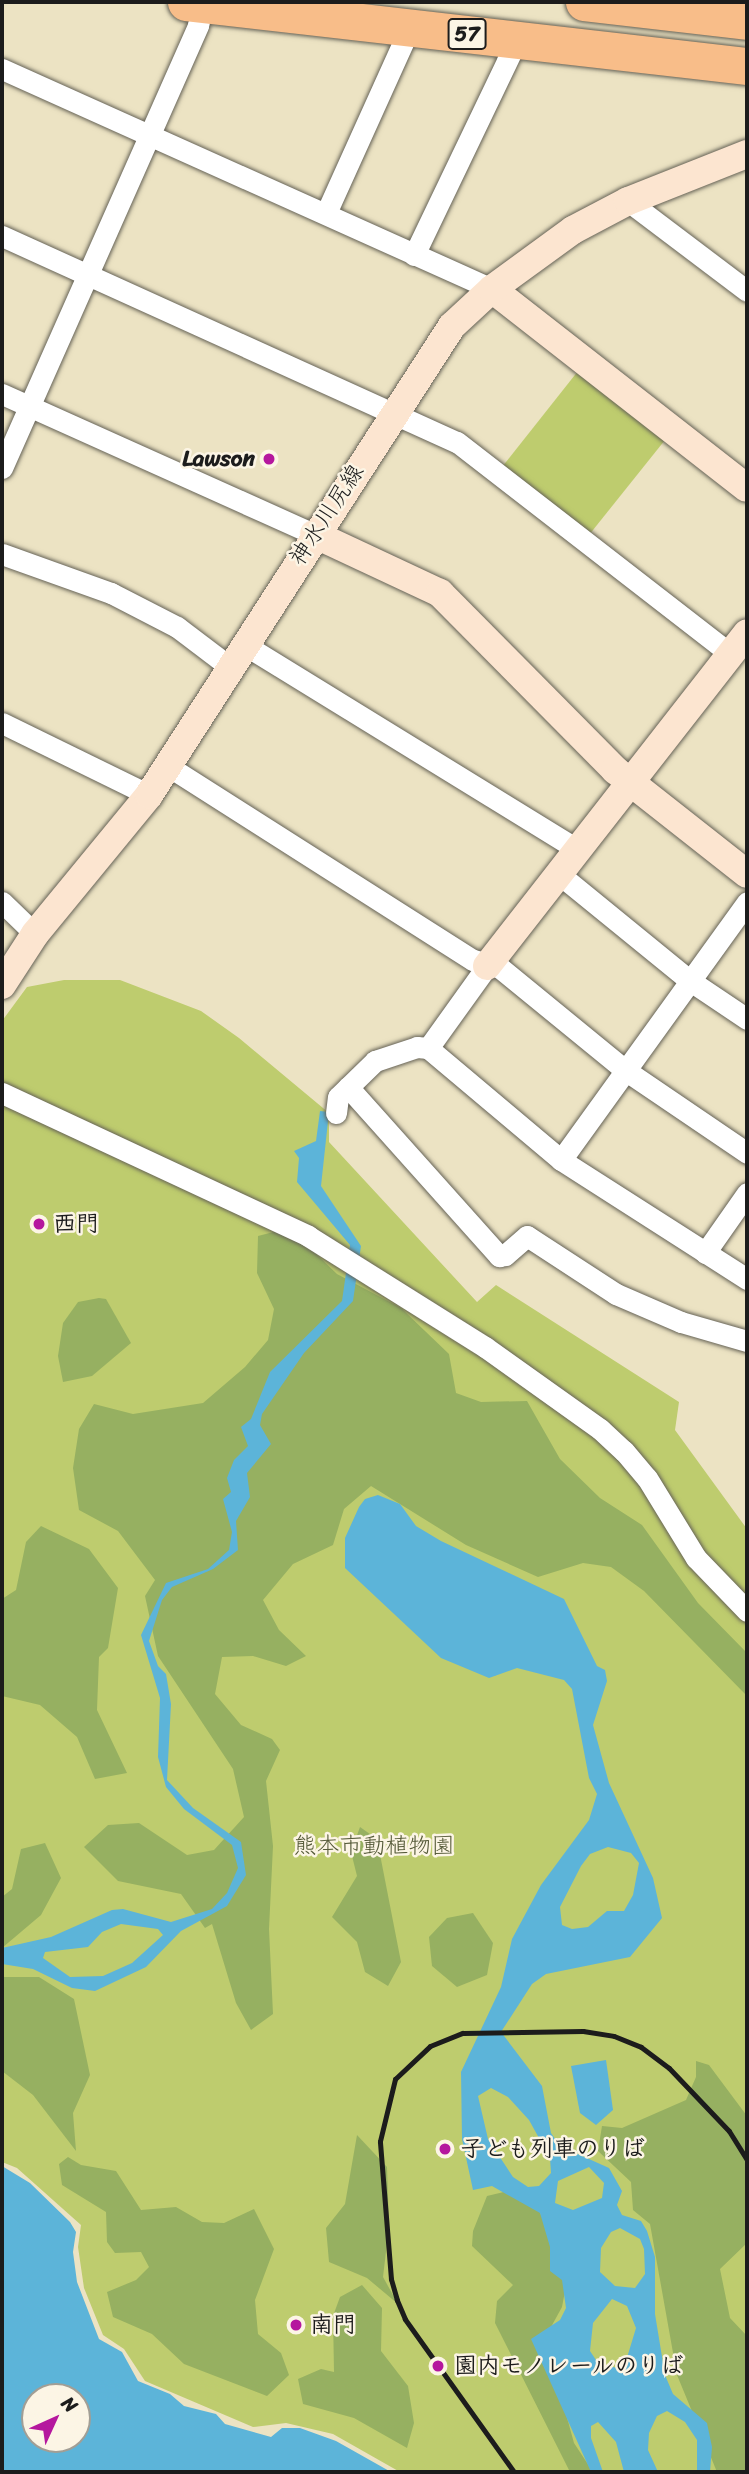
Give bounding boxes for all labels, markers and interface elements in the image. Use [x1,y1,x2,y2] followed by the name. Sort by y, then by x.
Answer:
[446,16,488,52] road number: 57
[182,445,255,473] place label: Lawson
[261,451,277,467] marker: Lawson
[284,459,370,571] street label: 神水川尻線
[53,1210,99,1238] place label: 西門
[31,1216,47,1232] marker: 西門
[294,1832,454,1860] park label: 熊本市動植物園
[461,2135,645,2163] place label: 子ども列車のりば
[435,2139,455,2159] marker: 子ども列車のりば
[310,2311,356,2339] place label: 南門
[288,2317,304,2333] marker: 南門
[454,2352,685,2380] place label: 園内モノレールのりば
[428,2356,448,2376] marker: 園内モノレールのりば
[21,2383,91,2453] north arrow
[53,2388,86,2421] text: N

